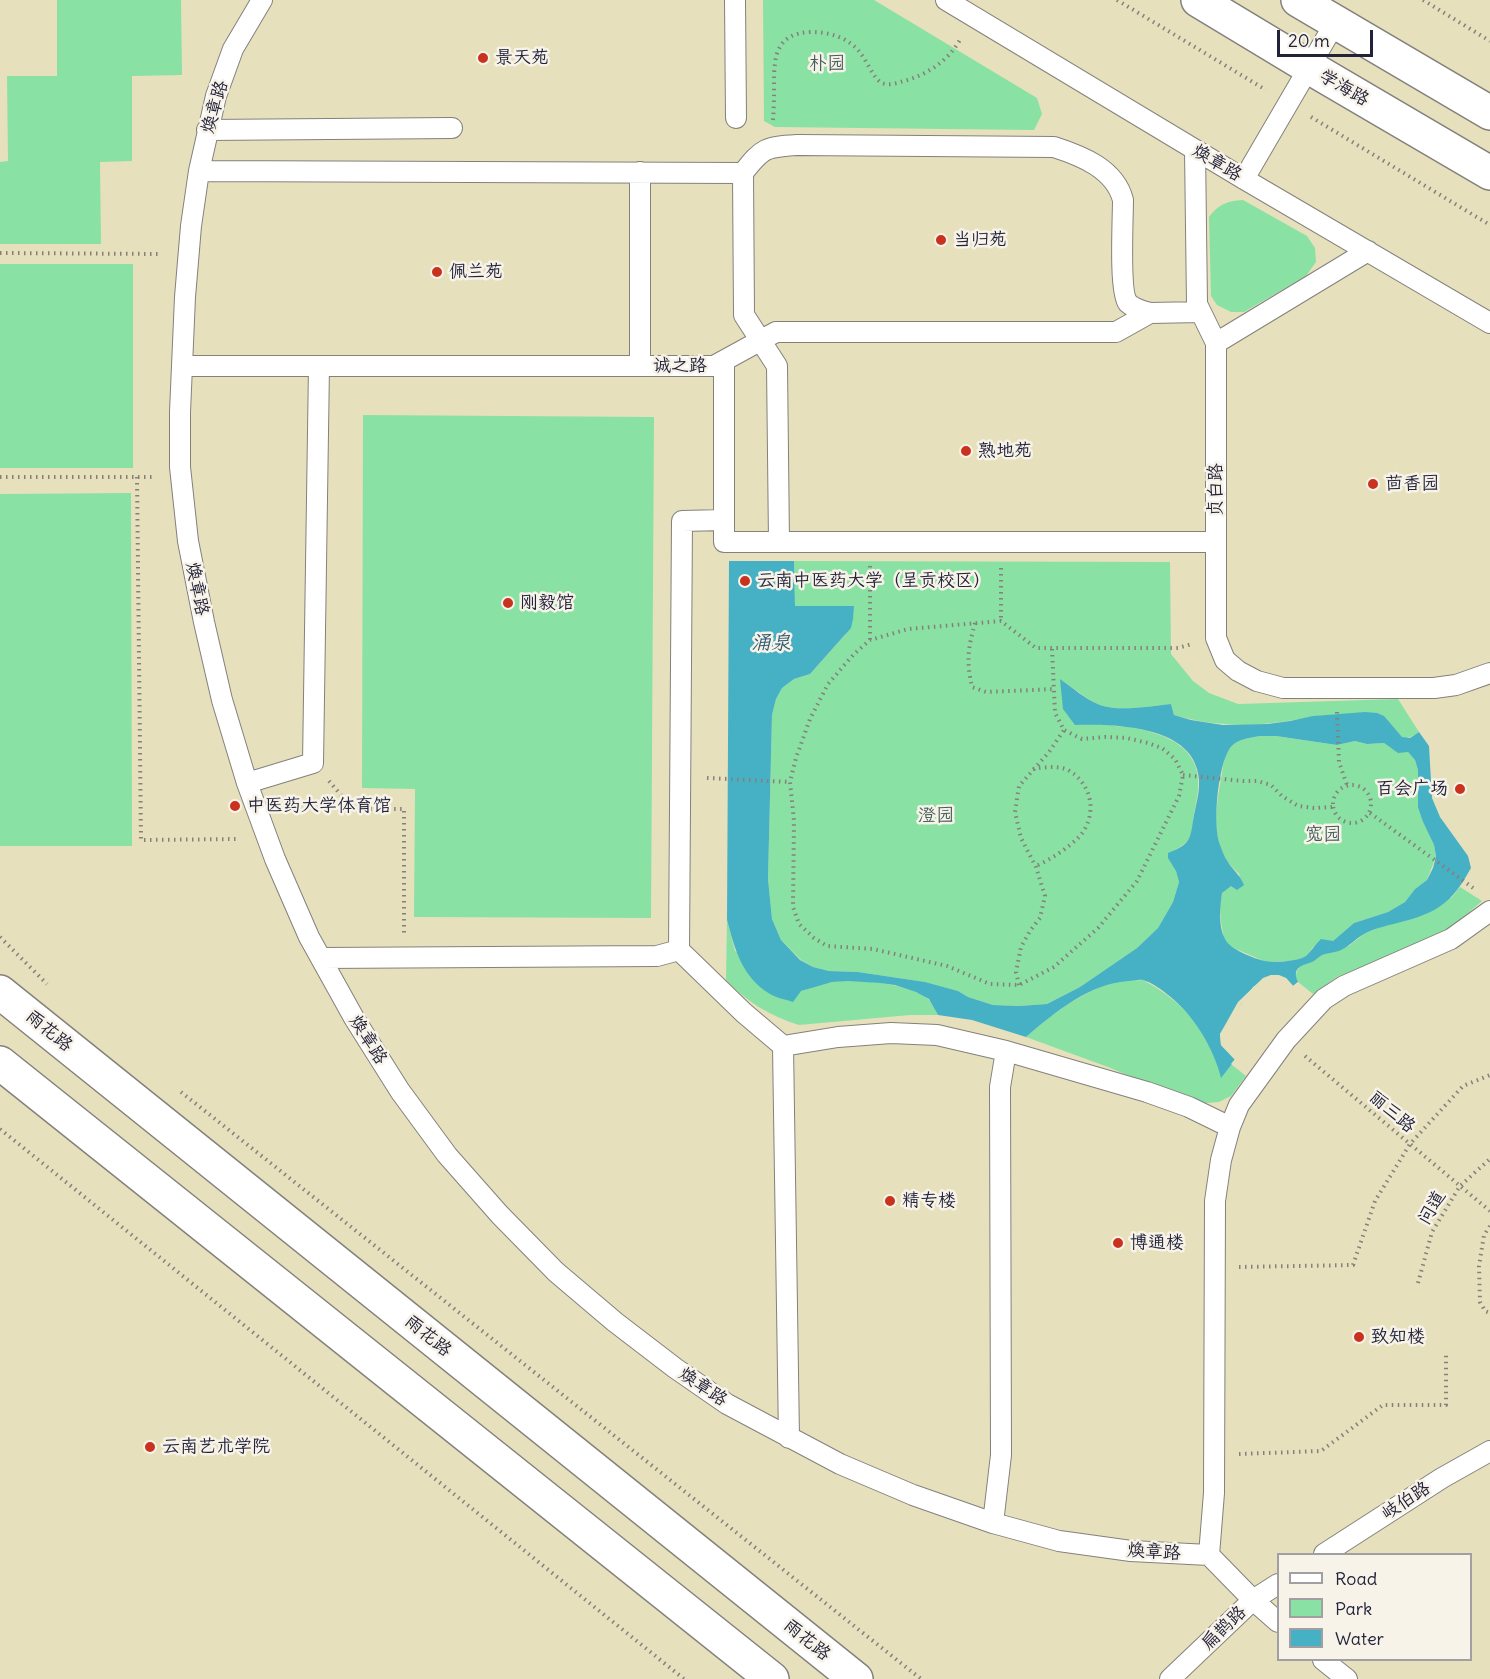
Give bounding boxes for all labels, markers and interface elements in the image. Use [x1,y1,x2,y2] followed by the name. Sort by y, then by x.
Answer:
[1280,18,1376,56] scale bar
[1288,29,1330,52] text: 20 m
[495,47,549,69] place label: 景天苑
[476,51,490,65] marker: 景天苑
[809,53,845,75] park label: 朴园
[1315,65,1373,111] street label: 学海路
[197,78,233,136] street label: 焕章路
[1188,140,1246,186] street label: 焕章路
[953,229,1007,251] place label: 当归苑
[934,233,948,247] marker: 当归苑
[449,261,503,283] place label: 佩兰苑
[430,265,444,279] marker: 佩兰苑
[653,355,707,377] street label: 诚之路
[978,440,1032,462] place label: 熟地苑
[959,444,973,458] marker: 熟地苑
[1205,463,1227,517] street label: 贞白路
[1385,473,1439,495] place label: 茴香园
[1366,477,1380,491] marker: 茴香园
[181,560,213,618] street label: 焕章路
[757,570,991,592] place label: 云南中医药大学（呈贡校区）
[738,574,752,588] marker: 云南中医药大学（呈贡校区）
[520,592,574,614] place label: 刚毅馆
[501,596,515,610] marker: 刚毅馆
[751,631,791,655] water label: 涌泉
[1376,778,1448,800] place label: 百会广场
[1453,782,1467,796] marker: 百会广场
[247,795,391,817] place label: 中医药大学体育馆
[228,799,242,813] marker: 中医药大学体育馆
[918,805,954,827] park label: 澄园
[1305,824,1341,846] park label: 宽园
[21,1006,77,1056] street label: 雨花路
[345,1011,391,1069] street label: 焕章路
[1364,1086,1420,1138] street label: 丽三路
[1414,1187,1450,1229] street label: 问道
[902,1190,956,1212] place label: 精专楼
[883,1194,897,1208] marker: 精专楼
[1130,1232,1184,1254] place label: 博通楼
[1111,1236,1125,1250] marker: 博通楼
[400,1311,456,1361] street label: 雨花路
[1371,1326,1425,1348] place label: 致知楼
[1352,1330,1366,1344] marker: 致知楼
[675,1363,731,1411] street label: 焕章路
[162,1436,270,1458] place label: 云南艺术学院
[143,1440,157,1454] marker: 云南艺术学院
[1377,1477,1435,1525] street label: 岐伯路
[1126,1539,1182,1565] street label: 焕章路
[1277,1553,1472,1661] legend
[1335,1567,1377,1590] text: Road
[1335,1597,1372,1620] text: Park
[1197,1601,1251,1655] street label: 扁鹊路
[779,1615,835,1665] street label: 雨花路
[1335,1627,1384,1650] text: Water

